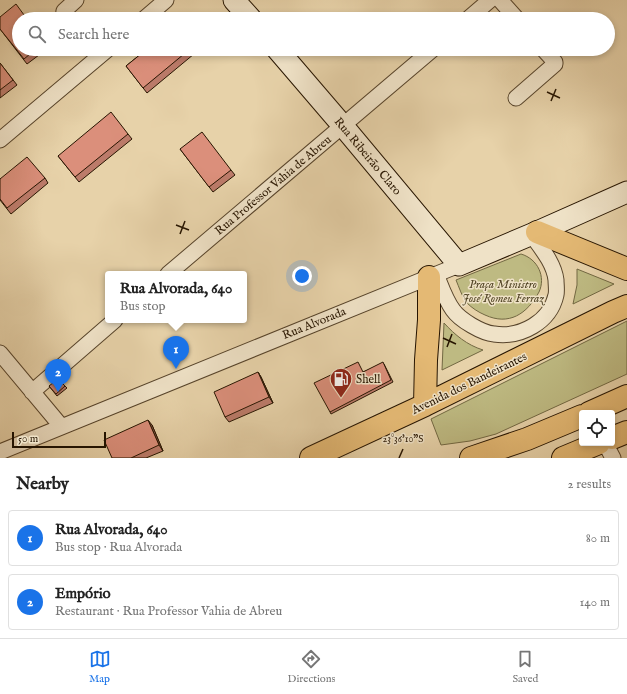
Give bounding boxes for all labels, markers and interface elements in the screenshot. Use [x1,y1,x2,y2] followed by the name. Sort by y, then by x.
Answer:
[12,12,615,56] search box
[26,23,48,45] icon: search
[58,25,129,44] text: Search here
[331,114,405,199] street label: Rua Ribeirão Claro
[212,132,335,239] street label: Rua Professor Vahia de Abreu
[292,266,312,286] your location
[105,271,247,323] popup
[462,277,545,306] park label: Praça Ministro José Romeu Ferraz
[120,279,232,298] text: Rua Alvorada, 640
[120,298,166,315] text: Bus stop
[280,304,349,343] street label: Rua Alvorada
[163,336,189,369] pin: 1
[408,349,529,418] street label: Avenida dos Bandeirantes
[45,359,71,392] pin: 2
[328,366,354,399] fuel station icon: Shell
[356,372,381,387] place label: Shell
[579,410,615,446] map controls
[579,410,615,446] button: locate
[12,430,106,449] scale bar
[18,432,38,446] text: 50 m
[383,433,424,446] text: 23°36'10"S
[16,474,69,495] text: Nearby
[567,476,611,493] text: 2 results
[55,520,168,539] text: Rua Alvorada, 640
[28,530,32,547] text: 1
[586,530,610,547] text: 80 m
[55,539,182,556] text: Bus stop · Rua Alvorada
[55,584,111,603] text: Empório
[27,594,33,611] text: 2
[580,594,610,611] text: 140 m
[55,603,282,620] text: Restaurant · Rua Professor Vahia de Abreu
[89,648,111,686] tab: Map
[288,648,335,686] tab: Directions
[512,648,538,686] tab: Saved

